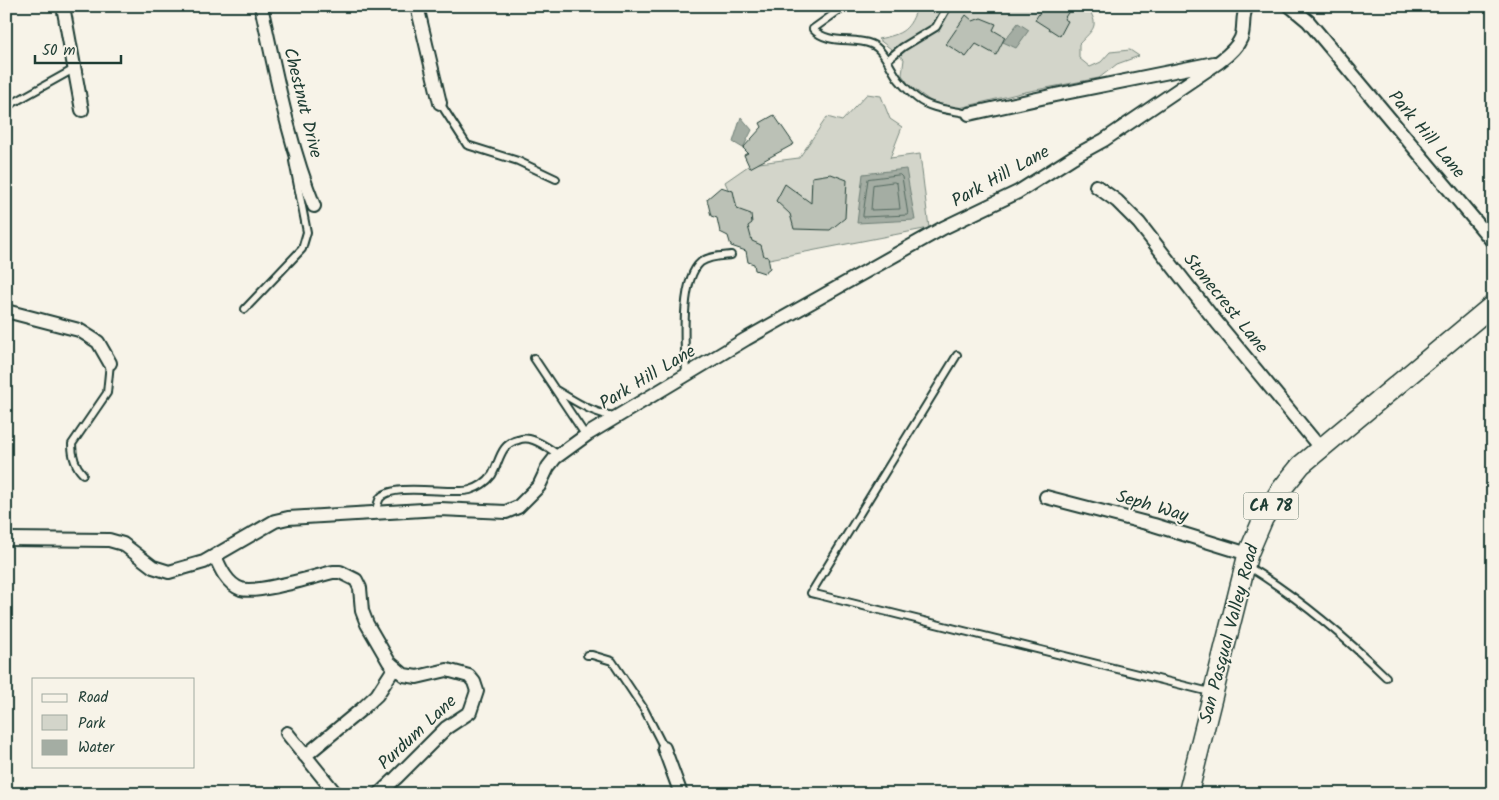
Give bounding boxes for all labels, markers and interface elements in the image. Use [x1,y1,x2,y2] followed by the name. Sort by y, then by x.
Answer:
[35,32,121,64] scale bar
[42,39,76,63] text: 50 m
[274,45,330,161] street label: Chestnut Drive
[1380,84,1472,186] street label: Park Hill Lane
[947,138,1055,216] street label: Park Hill Lane
[1175,247,1275,361] street label: Stonecrest Lane
[594,338,702,418] street label: Park Hill Lane
[1112,483,1192,531] street label: Seph Way
[1244,492,1298,520] road number: CA 78
[1192,540,1268,727] street label: San Pasqual Valley Road
[32,678,195,768] legend
[78,686,109,710] text: Road
[372,688,464,778] street label: Purdum Lane
[78,712,106,736] text: Park
[78,736,115,760] text: Water

